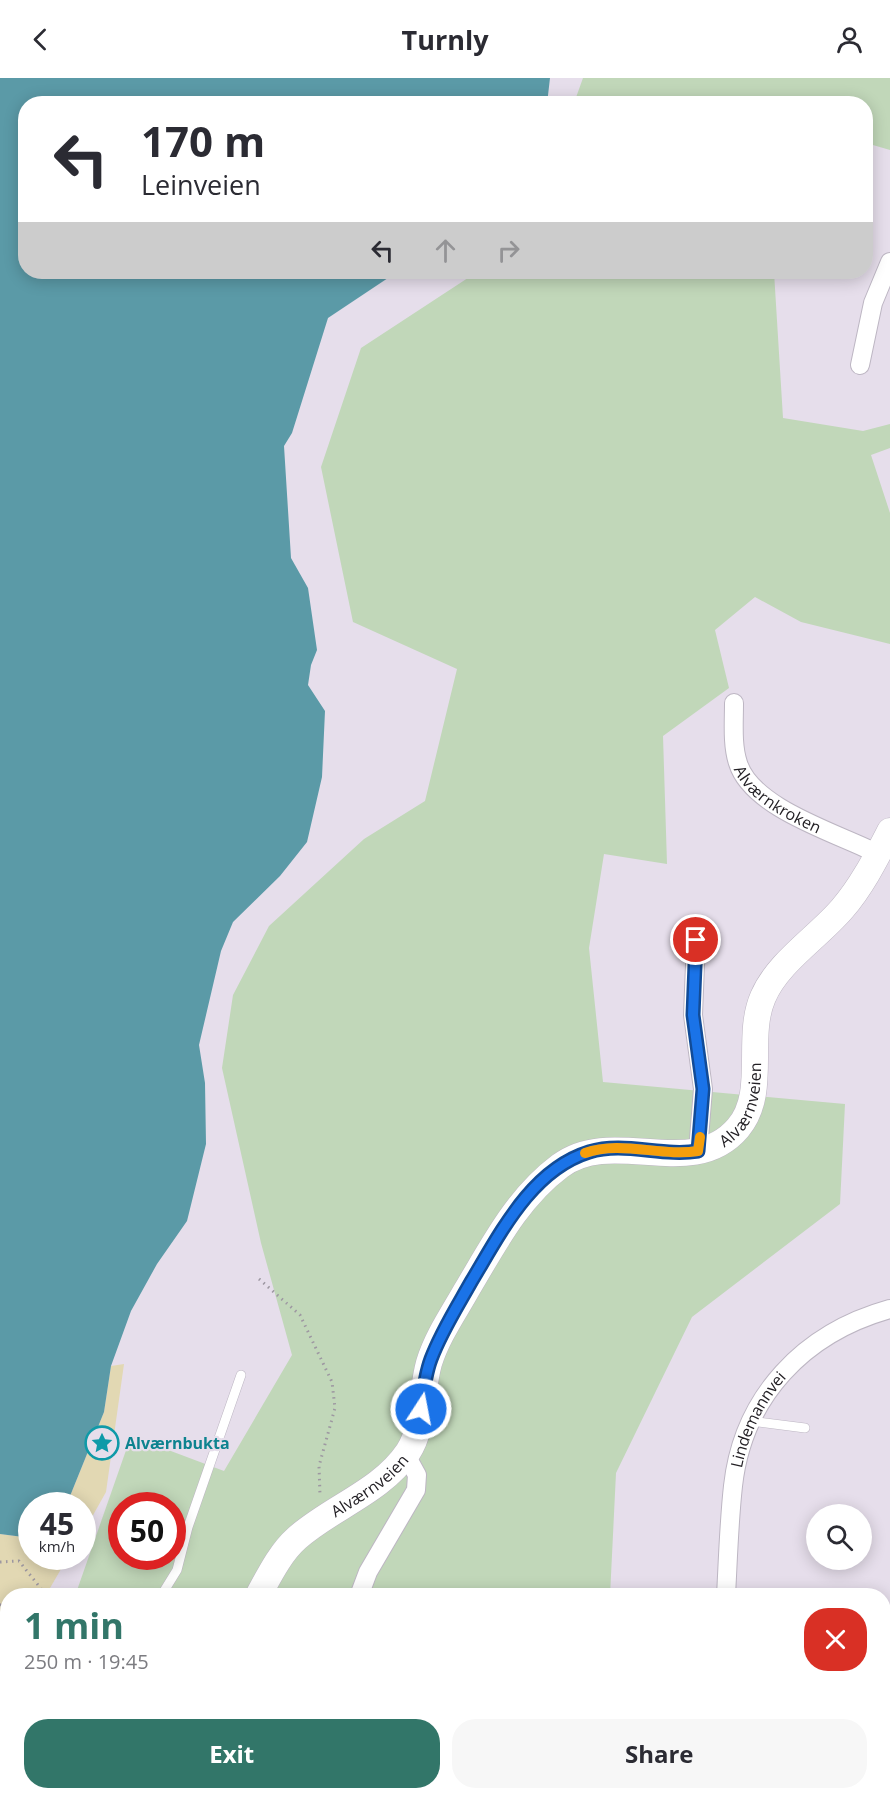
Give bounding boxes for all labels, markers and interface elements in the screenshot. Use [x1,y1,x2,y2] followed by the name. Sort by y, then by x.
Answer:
[402,21,489,58] text: Turnly
[24,23,57,56] icon: back
[833,23,866,56] icon: person
[141,112,265,169] text: 170 m
[42,120,120,198] icon: left
[141,166,261,203] text: Leinveien
[366,234,399,267] icon: left
[429,234,462,267] icon: ahead
[492,234,525,267] icon: right
[729,761,825,838] street label: Alværnkroken
[670,914,721,965] pin
[679,923,712,956] icon: arrive
[714,1062,766,1152] street label: Alværnveien
[725,1367,790,1469] street label: Lindemannvei
[389,1377,453,1441] position arrow
[84,1425,120,1461] place icon: Alværnbukta
[125,1432,230,1454] place label: Alværnbukta
[327,1450,413,1522] street label: Alværnveien
[108,1492,186,1570] speed limit sign: 50
[40,1503,74,1544] text: 45
[806,1504,872,1570] map controls
[806,1504,872,1570] button: search
[39,1536,75,1556] text: km/h
[24,1601,124,1650] text: 1 min
[804,1608,867,1671] button: close
[24,1648,149,1675] text: 250 m · 19:45
[24,1719,440,1788] button: Exit
[452,1719,867,1788] button: Share

